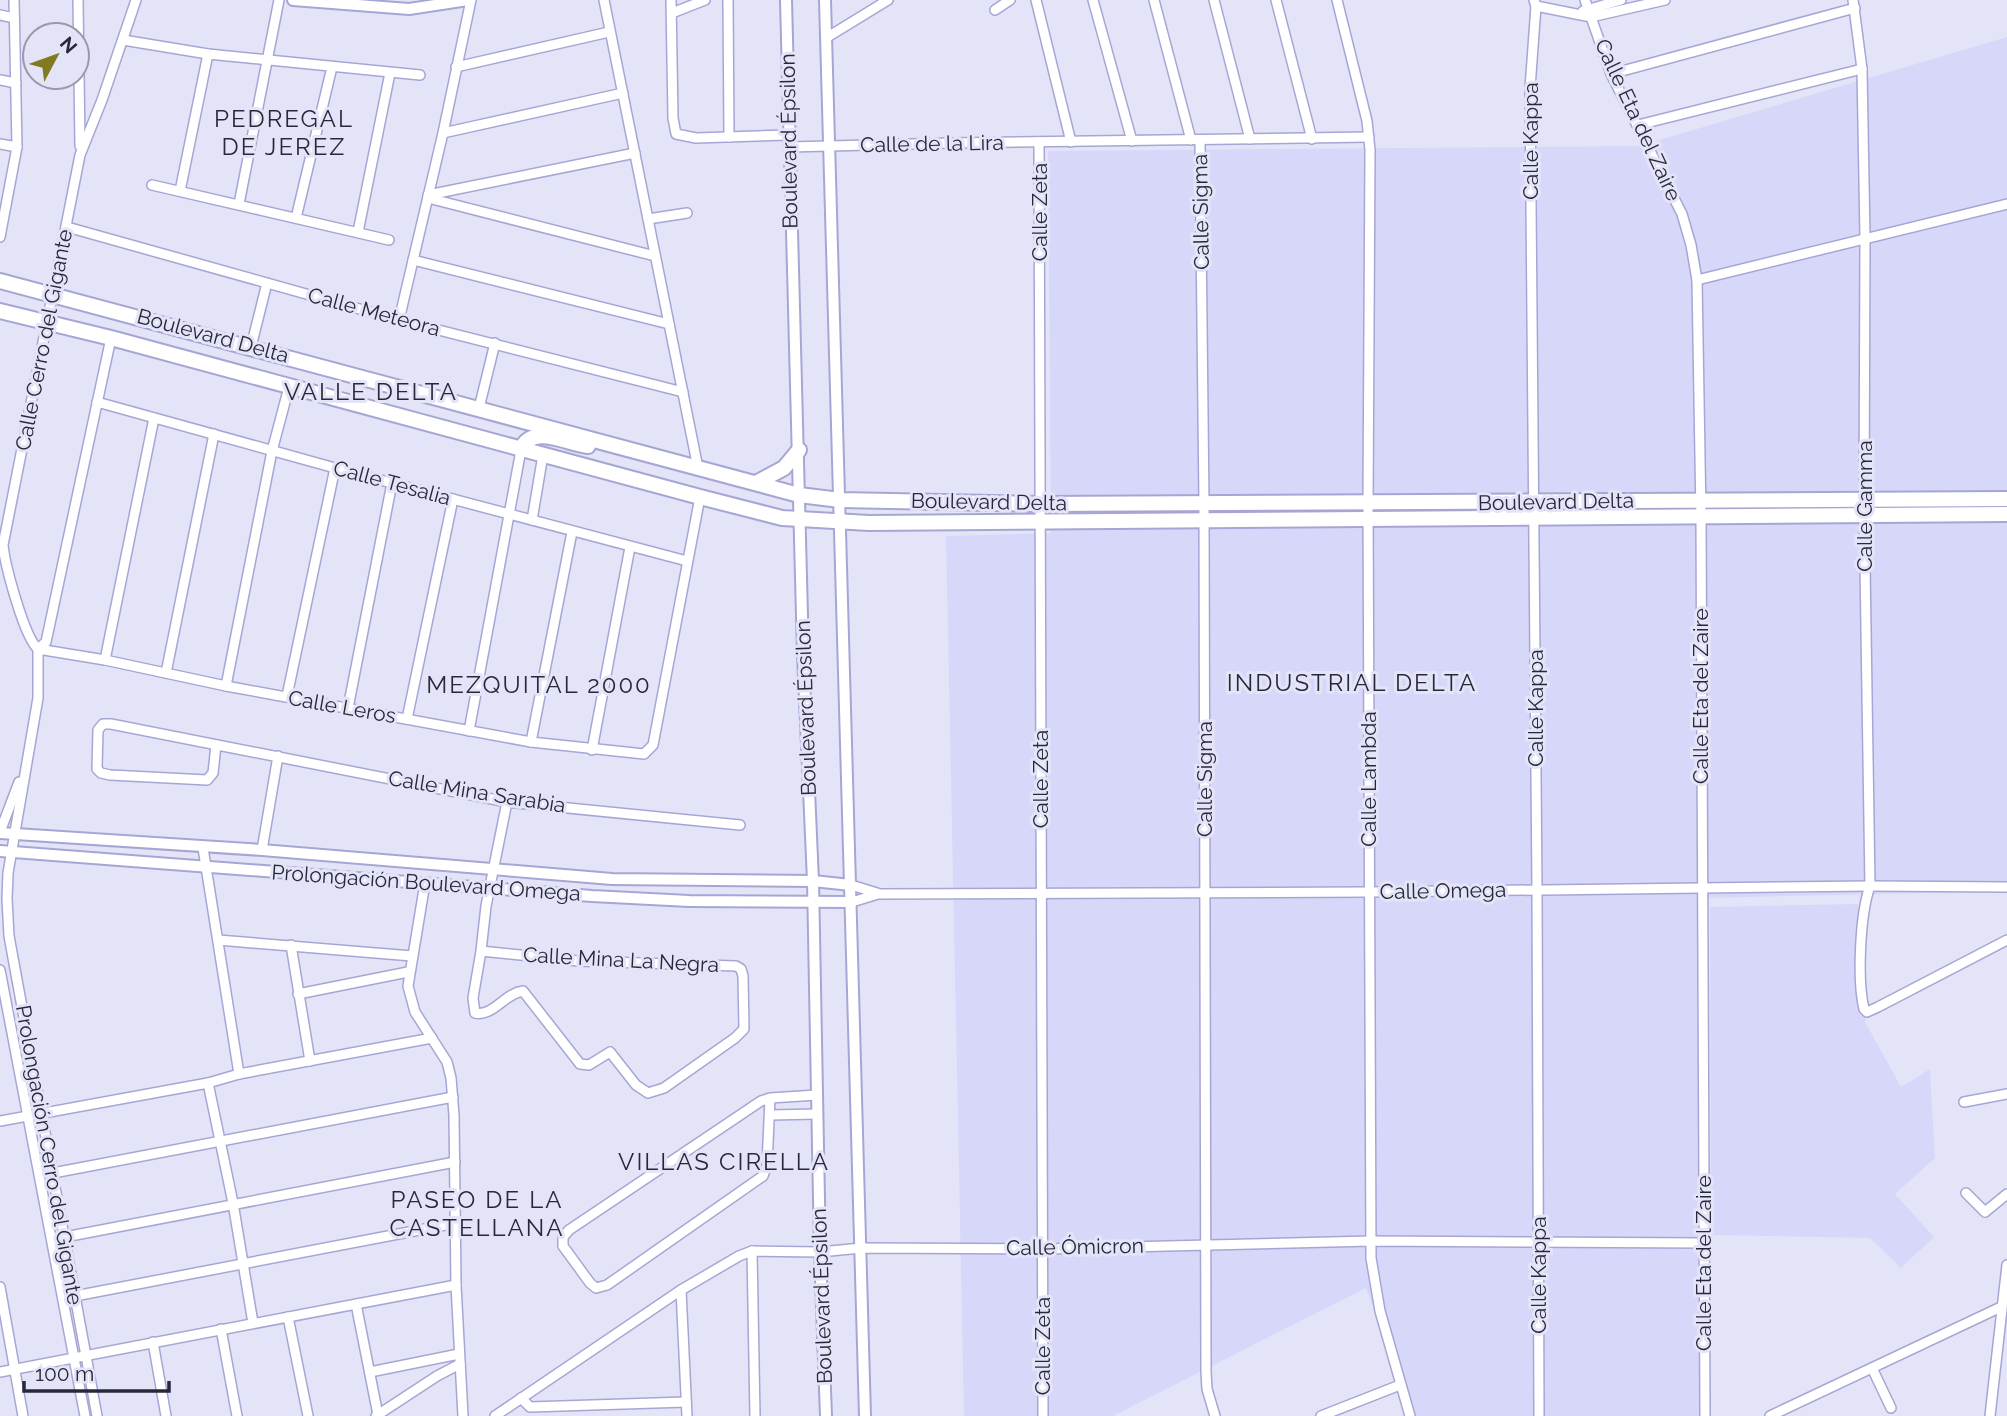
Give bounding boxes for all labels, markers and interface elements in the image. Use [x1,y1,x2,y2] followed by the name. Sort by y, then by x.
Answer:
[21,21,91,91] north arrow
[56,32,82,58] text: N
[1590,35,1687,205] street label: Calle Eta del Zaire
[774,53,803,229] street label: Boulevard Épsilon
[1518,82,1543,200] street label: Calle Kappa
[214,104,354,161] district label: PEDREGAL DE JEREZ
[860,130,1004,157] street label: Calle de la Lira
[1187,154,1214,270] street label: Calle Sigma
[1027,163,1052,261] street label: Calle Zeta
[10,227,77,453] street label: Calle Cerro del Gigante
[305,282,443,341] street label: Calle Meteora
[135,303,292,368] street label: Boulevard Delta
[284,377,458,406] district label: VALLE DELTA
[1852,440,1877,572] street label: Calle Gamma
[331,455,454,510] street label: Calle Tesalia
[911,488,1067,515] street label: Boulevard Delta
[1478,488,1634,515] street label: Boulevard Delta
[1688,608,1713,784] street label: Calle Eta del Zaire
[790,620,821,796] street label: Boulevard Épsilon
[1523,649,1548,767] street label: Calle Kappa
[1227,668,1477,697] district label: INDUSTRIAL DELTA
[426,670,652,699] district label: MEZQUITAL 2000
[286,685,398,728] street label: Calle Leros
[1356,711,1381,847] street label: Calle Lambda
[1192,721,1217,837] street label: Calle Sigma
[1028,730,1053,828] street label: Calle Zeta
[387,765,567,818] street label: Calle Mina Sarabia
[271,859,582,906] street label: Prolongación Boulevard Omega
[1379,877,1507,904] street label: Calle Omega
[522,942,720,977] street label: Calle Mina La Negra
[11,1003,88,1307] street label: Prolongación Cerro del Gigante
[618,1147,830,1176] district label: VILLAS CIRELLA
[1691,1175,1716,1351] street label: Calle Eta del Zaire
[390,1185,564,1242] district label: PASEO DE LA CASTELLANA
[806,1208,837,1384] street label: Boulevard Épsilon
[1526,1216,1551,1334] street label: Calle Kappa
[1006,1233,1144,1260] street label: Calle Ómicron
[1030,1297,1055,1395] street label: Calle Zeta
[24,1350,170,1394] scale bar
[35,1361,94,1386] text: 100 m

